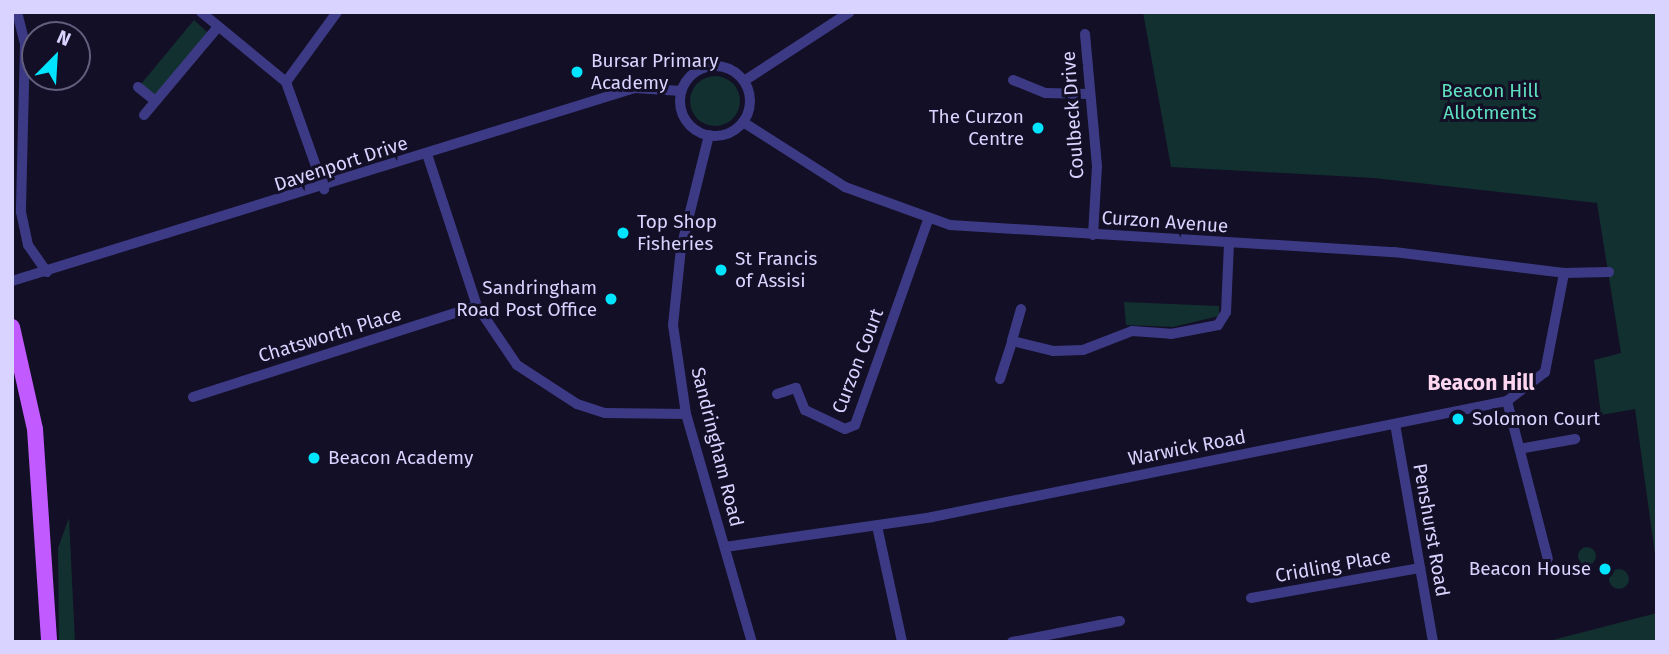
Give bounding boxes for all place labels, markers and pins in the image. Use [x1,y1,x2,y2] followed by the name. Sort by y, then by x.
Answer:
[591,50,719,94] place label: Bursar Primary Academy
[569,64,585,80] marker: Bursar Primary Academy
[929,106,1024,150] place label: The Curzon Centre
[1030,120,1046,136] marker: The Curzon Centre
[637,211,717,255] place label: Top Shop Fisheries
[615,225,631,241] marker: Top Shop Fisheries
[735,248,817,292] place label: St Francis of Assisi
[713,262,729,278] marker: St Francis of Assisi
[456,277,597,321] place label: Sandringham Road Post Office
[603,291,619,307] marker: Sandringham Road Post Office
[1472,408,1600,430] place label: Solomon Court
[1450,411,1466,427] marker: Solomon Court
[328,447,473,469] place label: Beacon Academy
[306,450,322,466] marker: Beacon Academy
[1469,558,1591,580] place label: Beacon House
[1597,561,1613,577] marker: Beacon House

